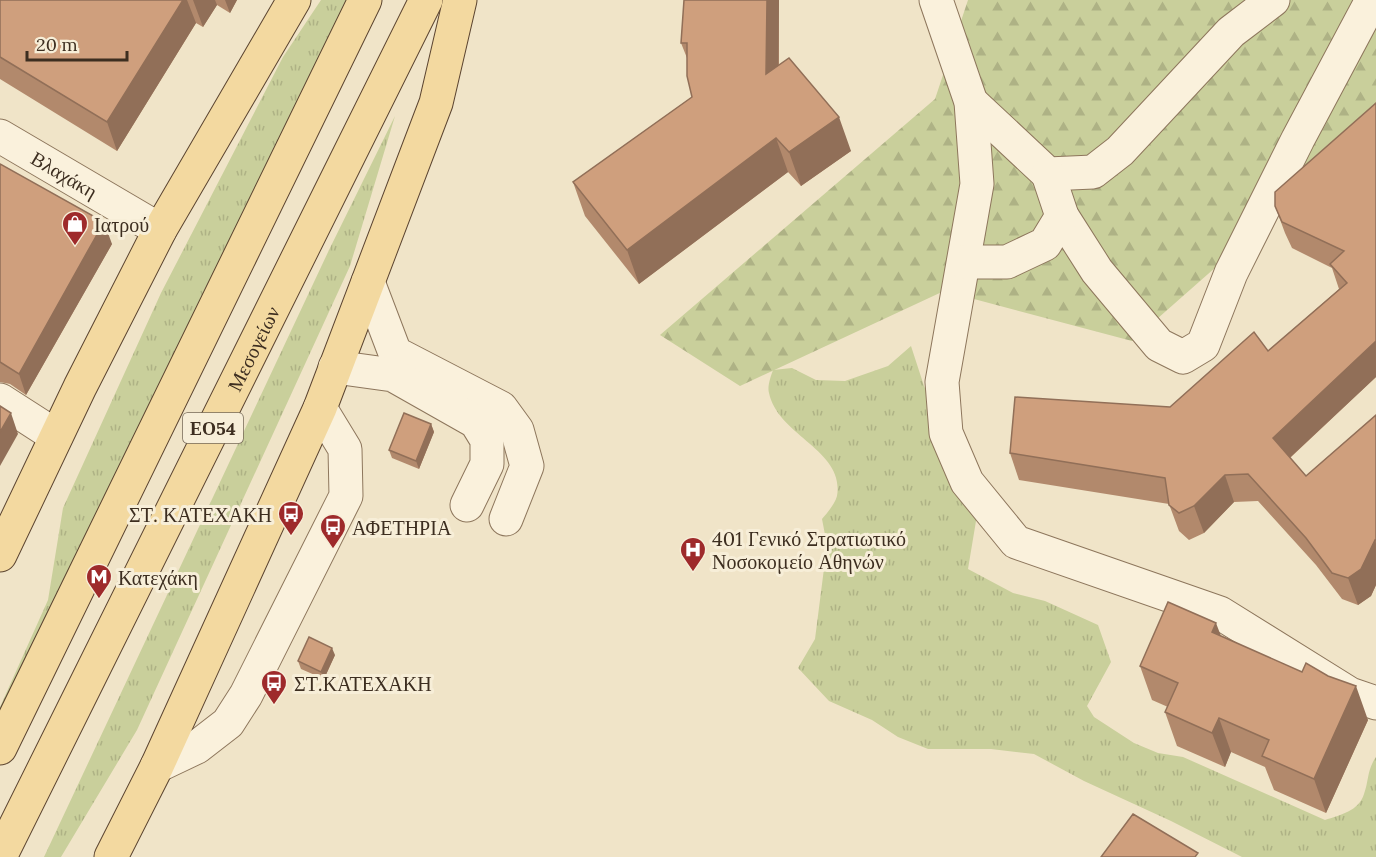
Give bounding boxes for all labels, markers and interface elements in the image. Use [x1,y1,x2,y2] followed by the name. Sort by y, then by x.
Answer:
[27,24,128,62] scale bar
[36,33,78,56] text: 20 m
[27,145,102,203] street label: Βλαχάκη
[60,209,90,247] shop icon: Ιατρού
[94,212,149,237] place label: Ιατρού
[221,302,284,395] street label: Μεσογείων
[183,413,243,443] road number: ΕΟ54
[276,499,306,537] bus stop icon: ΣΤ. ΚΑΤΕΧΑΚΗ
[129,502,272,527] place label: ΣΤ. ΚΑΤΕΧΑΚΗ
[318,512,348,550] bus stop icon: ΑΦΕΤΗΡΙΑ
[352,515,452,540] place label: ΑΦΕΤΗΡΙΑ
[712,526,906,574] place label: 401 Γενικό Στρατιωτικό Νοσοκομείο Αθηνών
[678,535,708,573] hospital icon: 401 Γενικό Στρατιωτικό Νοσοκομείο Αθηνών
[84,562,114,600] metro station icon: Κατεχάκη
[118,565,198,590] place label: Κατεχάκη
[259,668,289,706] bus stop icon: ΣΤ.ΚΑΤΕΧΑΚΗ
[294,671,432,696] place label: ΣΤ.ΚΑΤΕΧΑΚΗ

